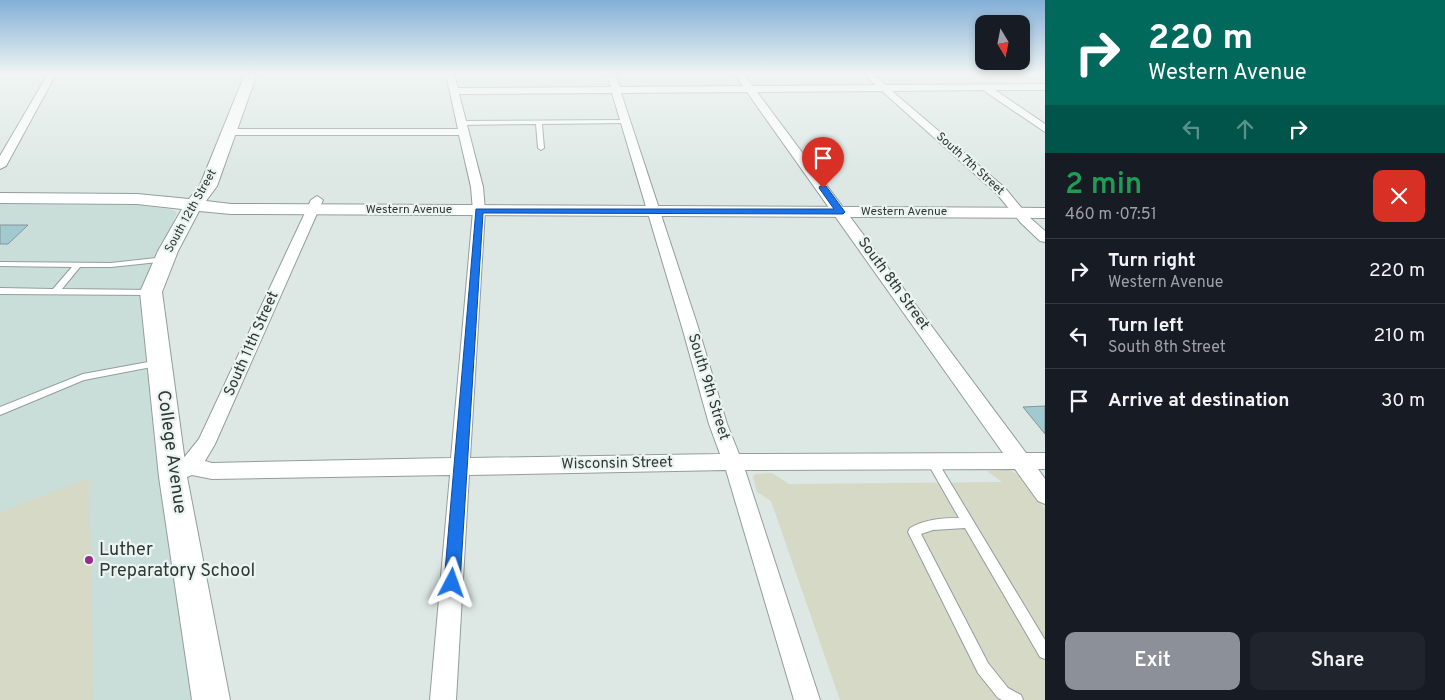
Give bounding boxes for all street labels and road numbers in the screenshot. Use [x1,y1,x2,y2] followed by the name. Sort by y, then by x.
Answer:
[932,129,1008,199] street label: South 7th Street
[161,166,221,256] street label: South 12th Street
[366,202,452,218] street label: Western Avenue
[861,204,947,220] street label: Western Avenue
[853,234,933,334] street label: South 8th Street
[220,289,284,399] street label: South 11th Street
[683,331,733,443] street label: South 9th Street
[151,389,191,515] street label: College Avenue
[561,454,673,474] street label: Wisconsin Street

